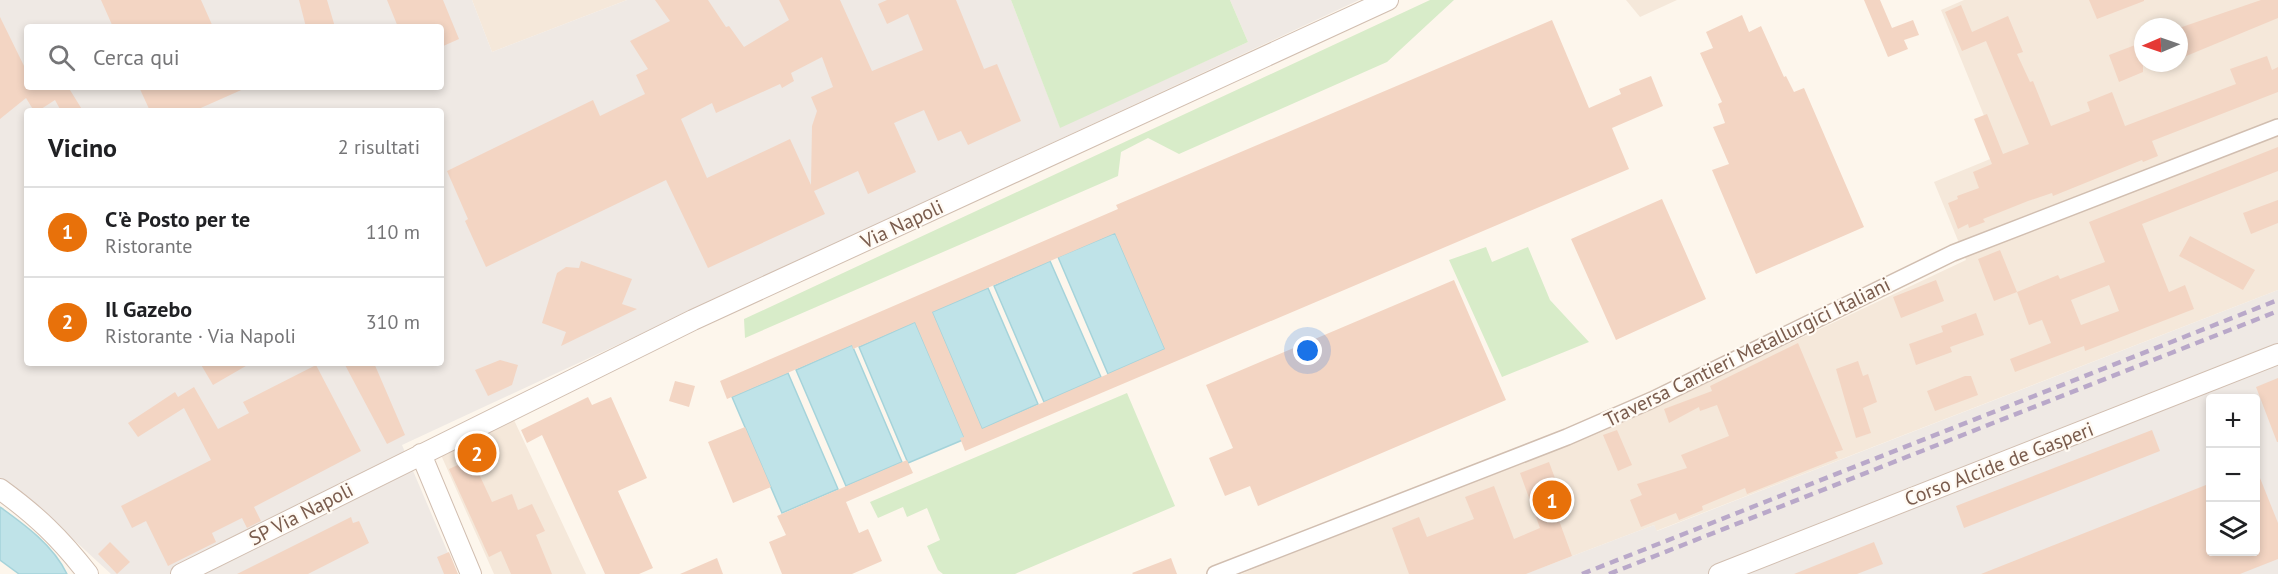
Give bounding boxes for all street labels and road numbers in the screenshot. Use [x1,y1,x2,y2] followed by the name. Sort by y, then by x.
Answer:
[856,194,947,255] street label: Via Napoli
[1600,271,1894,433] street label: Traversa Cantieri Metallurgici Italiani
[1901,416,2097,512] street label: Corso Alcide de Gasperi
[244,477,358,551] street label: SP Via Napoli

